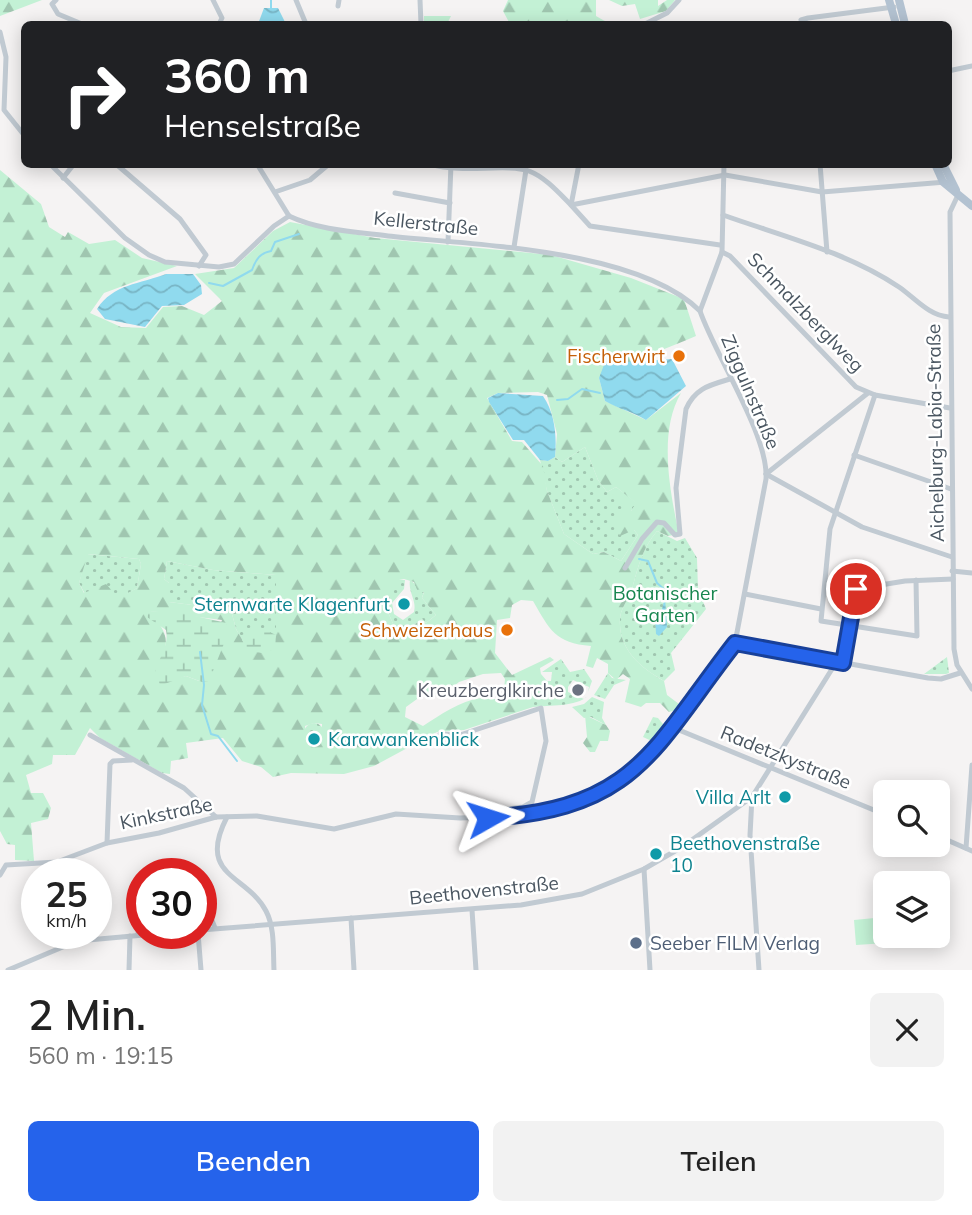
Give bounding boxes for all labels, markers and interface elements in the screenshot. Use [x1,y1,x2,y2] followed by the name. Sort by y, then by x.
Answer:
[164,44,310,105] text: 360 m
[49,49,140,140] icon: right
[164,105,361,145] text: Henselstraße
[373,206,479,240] street label: Kellerstraße
[743,247,869,377] street label: Schmalzberglweg
[921,324,949,542] street label: Aichelburg-Labia-Straße
[716,331,786,453] street label: Ziggulnstraße
[567,344,665,368] place label: Fischerwirt
[671,348,687,364] marker: Fischerwirt
[826,559,886,619] pin
[837,570,875,608] icon: arrive
[613,581,717,627] park label: Botanischer Garten
[194,592,390,616] place label: Sternwarte Klagenfurt
[396,596,412,612] marker: Sternwarte Klagenfurt
[360,618,493,642] place label: Schweizerhaus
[499,622,515,638] marker: Schweizerhaus
[418,678,564,702] place label: Kreuzberglkirche
[570,682,586,698] marker: Kreuzberglkirche
[717,720,855,794] street label: Radetzkystraße
[328,727,479,751] place label: Karawankenblick
[306,731,322,747] marker: Karawankenblick
[873,780,950,948] map controls
[873,780,950,857] button: search
[451,781,525,855] position arrow
[696,785,771,809] place label: Villa Arlt
[777,789,793,805] marker: Villa Arlt
[118,792,214,834] street label: Kinkstraße
[670,831,820,877] place label: Beethovenstraße 10
[648,846,664,862] marker: Beethovenstraße 10
[126,858,217,949] speed limit sign: 30
[408,870,560,910] street label: Beethovenstraße
[873,871,950,948] button: layers
[45,872,88,916] text: 25
[46,909,87,932] text: km/h
[650,931,820,955] place label: Seeber FILM Verlag
[628,935,644,951] marker: Seeber FILM Verlag
[28,988,146,1041] text: 2 Min.
[870,993,944,1067] button: close
[28,1041,173,1070] text: 560 m · 19:15
[28,1121,479,1201] button: Beenden
[493,1121,944,1201] button: Teilen

